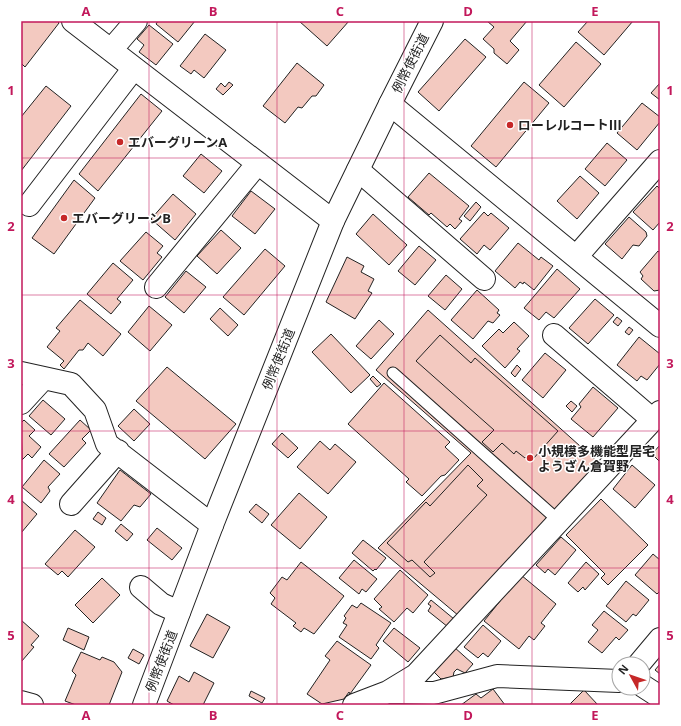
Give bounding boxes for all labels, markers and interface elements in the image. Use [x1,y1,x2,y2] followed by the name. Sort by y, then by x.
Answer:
[82,2,91,20] text: A
[209,2,218,20] text: B
[336,2,344,20] text: C
[463,2,473,20] text: D
[591,2,599,20] text: E
[387,30,433,96] street label: 例幣使街道
[7,81,15,99] text: 1
[666,81,674,99] text: 1
[518,116,622,134] place label: ローレルコートⅢ
[505,120,515,130] marker: ローレルコートⅢ
[128,133,227,151] place label: エバーグリーンA
[115,137,125,147] marker: エバーグリーンA
[72,209,171,227] place label: エバーグリーンB
[59,213,69,223] marker: エバーグリーンB
[7,217,15,235] text: 2
[666,217,674,235] text: 2
[257,325,299,393] street label: 例幣使街道
[7,354,15,372] text: 3
[666,354,674,372] text: 3
[538,442,655,475] place label: 小規模多機能型居宅 ようざん倉賀野
[525,453,535,463] marker: 小規模多機能型居宅 ようざん倉賀野
[7,490,15,508] text: 4
[666,490,674,508] text: 4
[7,626,15,644] text: 5
[666,626,674,644] text: 5
[141,627,181,695] street label: 例幣使街道
[611,656,651,696] north arrow
[614,661,632,678] text: N
[82,706,91,724] text: A
[209,706,218,724] text: B
[336,706,344,724] text: C
[463,706,473,724] text: D
[591,706,599,724] text: E

